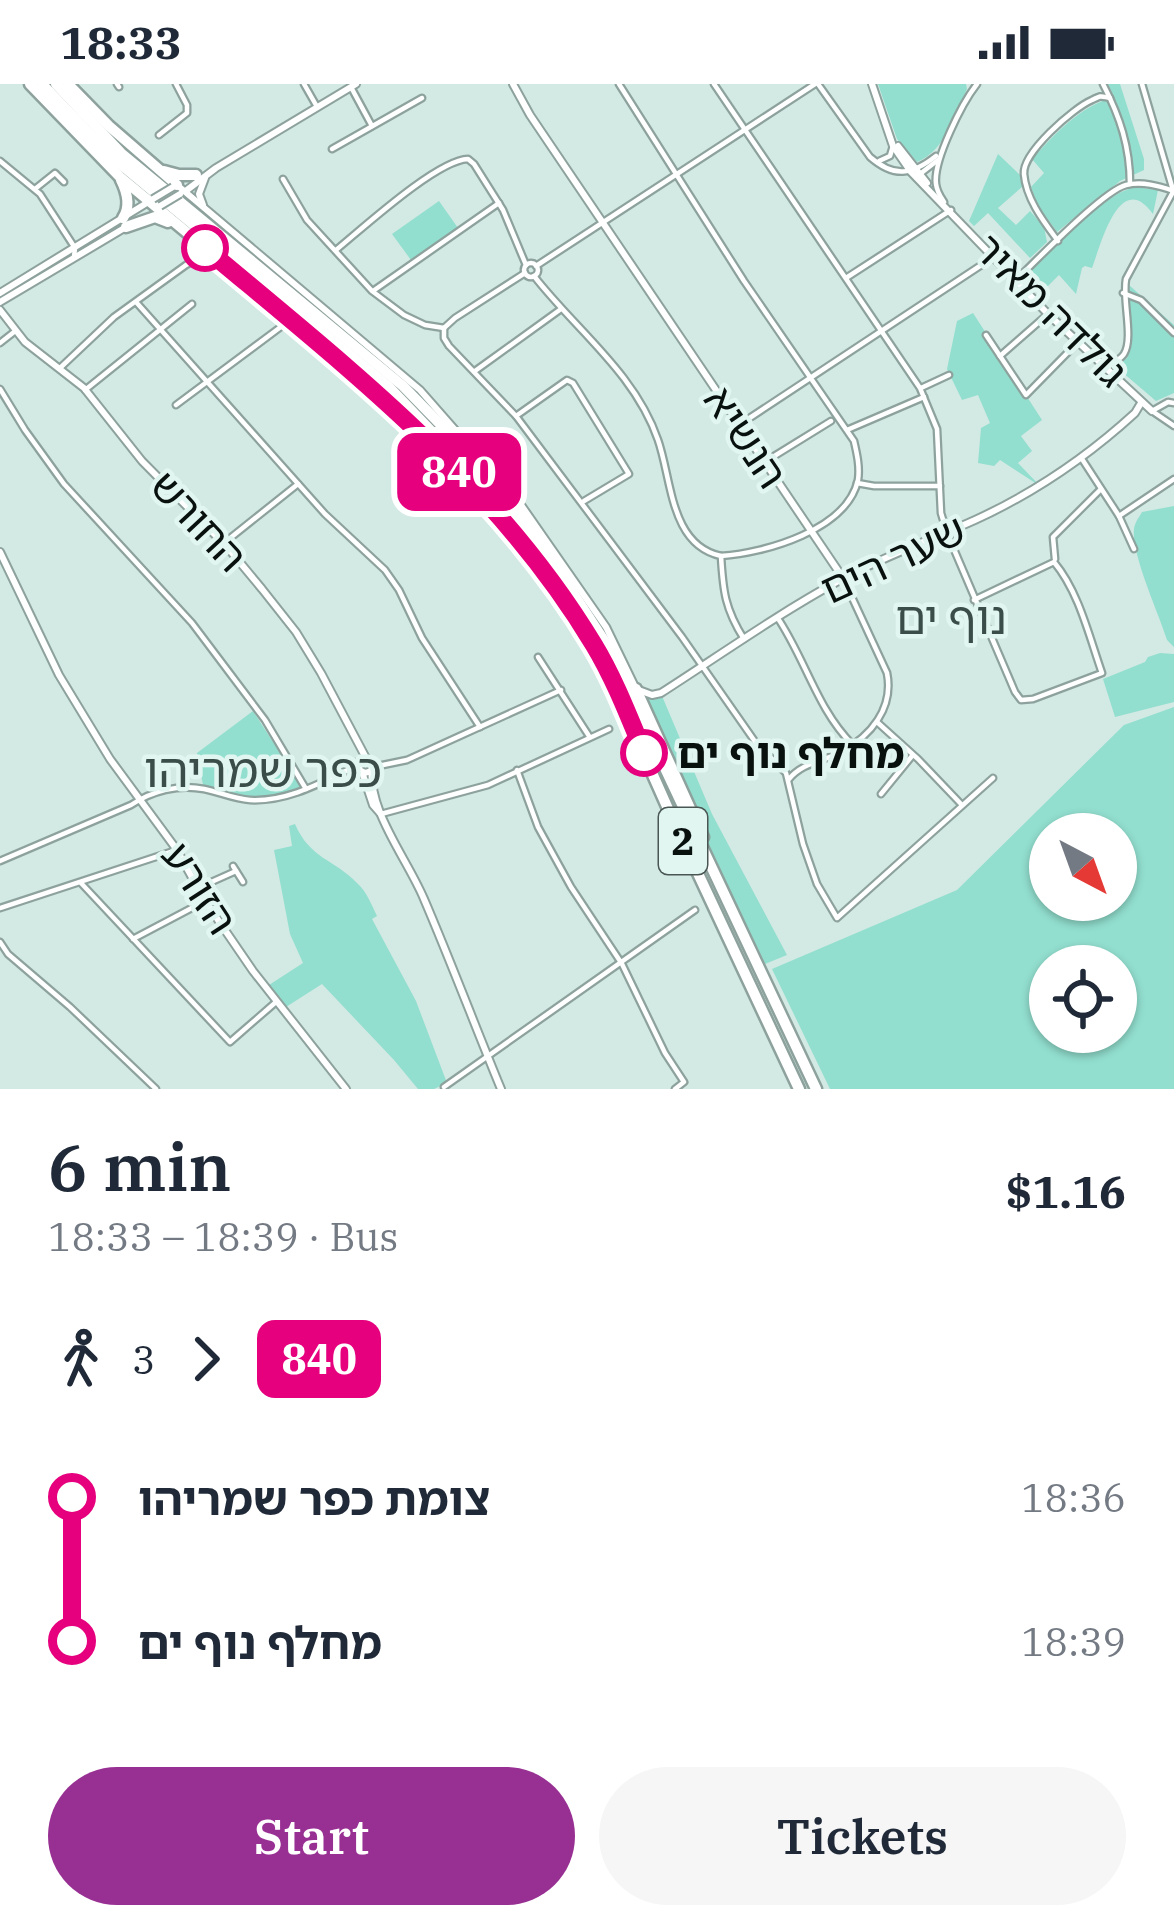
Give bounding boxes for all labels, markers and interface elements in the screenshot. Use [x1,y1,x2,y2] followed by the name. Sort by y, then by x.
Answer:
[60,13,182,71] text: 18:33
[963,221,1140,398] street label: גולדה מאיר
[183,226,227,270] unlabelled marker
[692,375,800,498] street label: הנשיא
[390,433,528,511] line badge: 840
[421,444,497,499] text: 840
[139,458,260,583] street label: החורש
[812,501,974,616] street label: שער הים
[895,588,1007,646] district label: נוף ים
[677,725,905,780] place label: מחלף נוף ים
[622,731,666,775] marker: מחלף נוף ים
[144,738,382,800] district label: כפר שמריהו
[659,808,707,874] road number: 2
[1029,813,1137,921] north arrow
[1029,813,1137,1053] map controls
[150,831,251,944] street label: הזורע
[1029,945,1137,1053] button: locate
[48,1123,231,1209] text: 6 min
[1006,1162,1126,1220] text: $1.16
[48,1211,398,1262] text: 18:33 – 18:39 · Bus
[48,1326,114,1392] icon: walk
[173,1326,239,1392] icon: forward
[281,1331,357,1386] text: 840
[132,1334,155,1385] text: 3
[138,1469,490,1527] text: צומת כפר שמריהו
[1021,1472,1126,1523] text: 18:36
[138,1613,382,1671] text: מחלף נוף ים
[1021,1616,1126,1667] text: 18:39
[48,1767,575,1905] button: Start
[599,1767,1126,1905] button: Tickets

